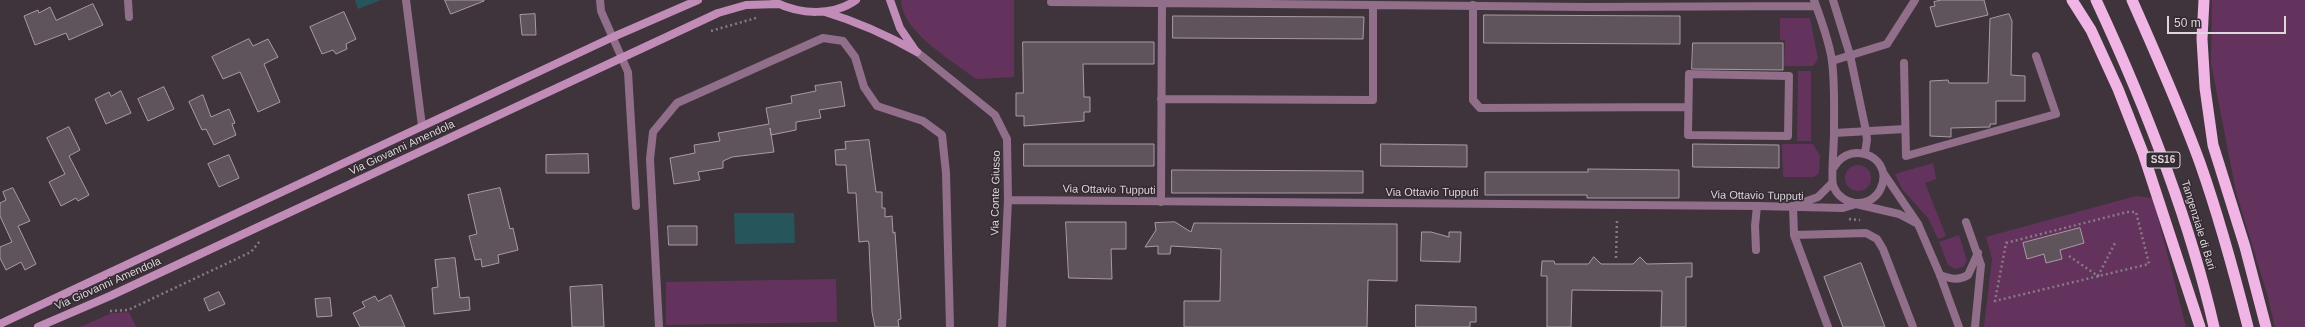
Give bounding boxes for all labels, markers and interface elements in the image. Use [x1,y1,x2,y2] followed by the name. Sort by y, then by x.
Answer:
[2169,8,2288,34] scale bar
[2174,16,2201,30] text: 50 m
[347,118,457,178] street label: Via Giovanni Amendola
[989,150,1003,236] street label: Via Conte Giusso
[2146,152,2180,168] road number: SS16
[2178,179,2218,271] street label: Tangenziale di Bari
[1062,183,1156,197] street label: Via Ottavio Tupputi
[1386,186,1478,200] street label: Via Ottavio Tupputi
[1710,189,1804,203] street label: Via Ottavio Tupputi
[53,255,163,313] street label: Via Giovanni Amendola

